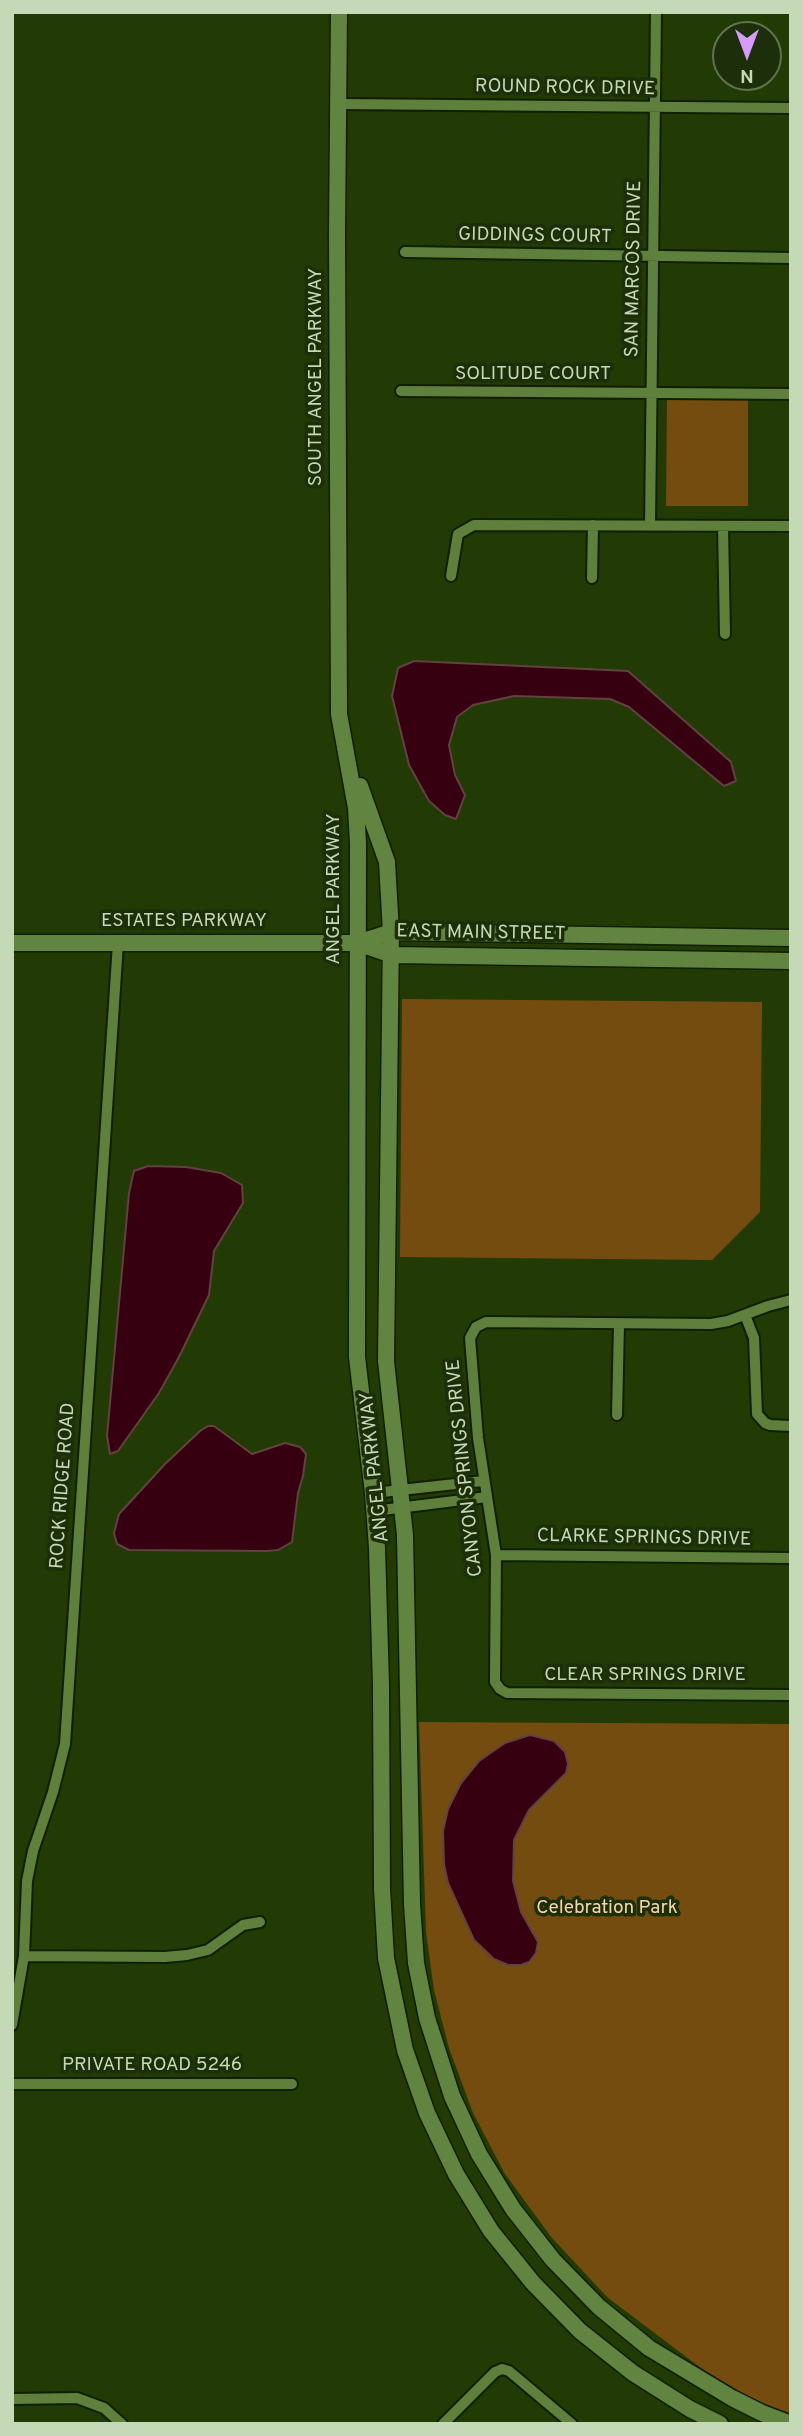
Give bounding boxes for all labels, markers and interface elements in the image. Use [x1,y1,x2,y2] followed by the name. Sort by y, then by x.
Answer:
[712,21,782,91] north arrow
[740,63,754,87] text: N
[475,76,655,102] street label: ROUND ROCK DRIVE
[622,180,648,358] street label: SAN MARCOS DRIVE
[458,224,612,250] street label: GIDDINGS COURT
[306,268,328,486] street label: SOUTH ANGEL PARKWAY
[455,364,611,386] street label: SOLITUDE COURT
[324,813,346,965] street label: ANGEL PARKWAY
[101,911,267,933] street label: ESTATES PARKWAY
[396,921,566,947] street label: EAST MAIN STREET
[443,1358,489,1578] street label: CANYON SPRINGS DRIVE
[357,1391,395,1543] street label: ANGEL PARKWAY
[47,1402,81,1570] street label: ROCK RIDGE ROAD
[537,1526,751,1552] street label: CLARKE SPRINGS DRIVE
[544,1665,746,1687] street label: CLEAR SPRINGS DRIVE
[536,1898,678,1920] park label: Celebration Park
[62,2055,242,2077] street label: PRIVATE ROAD 5246

